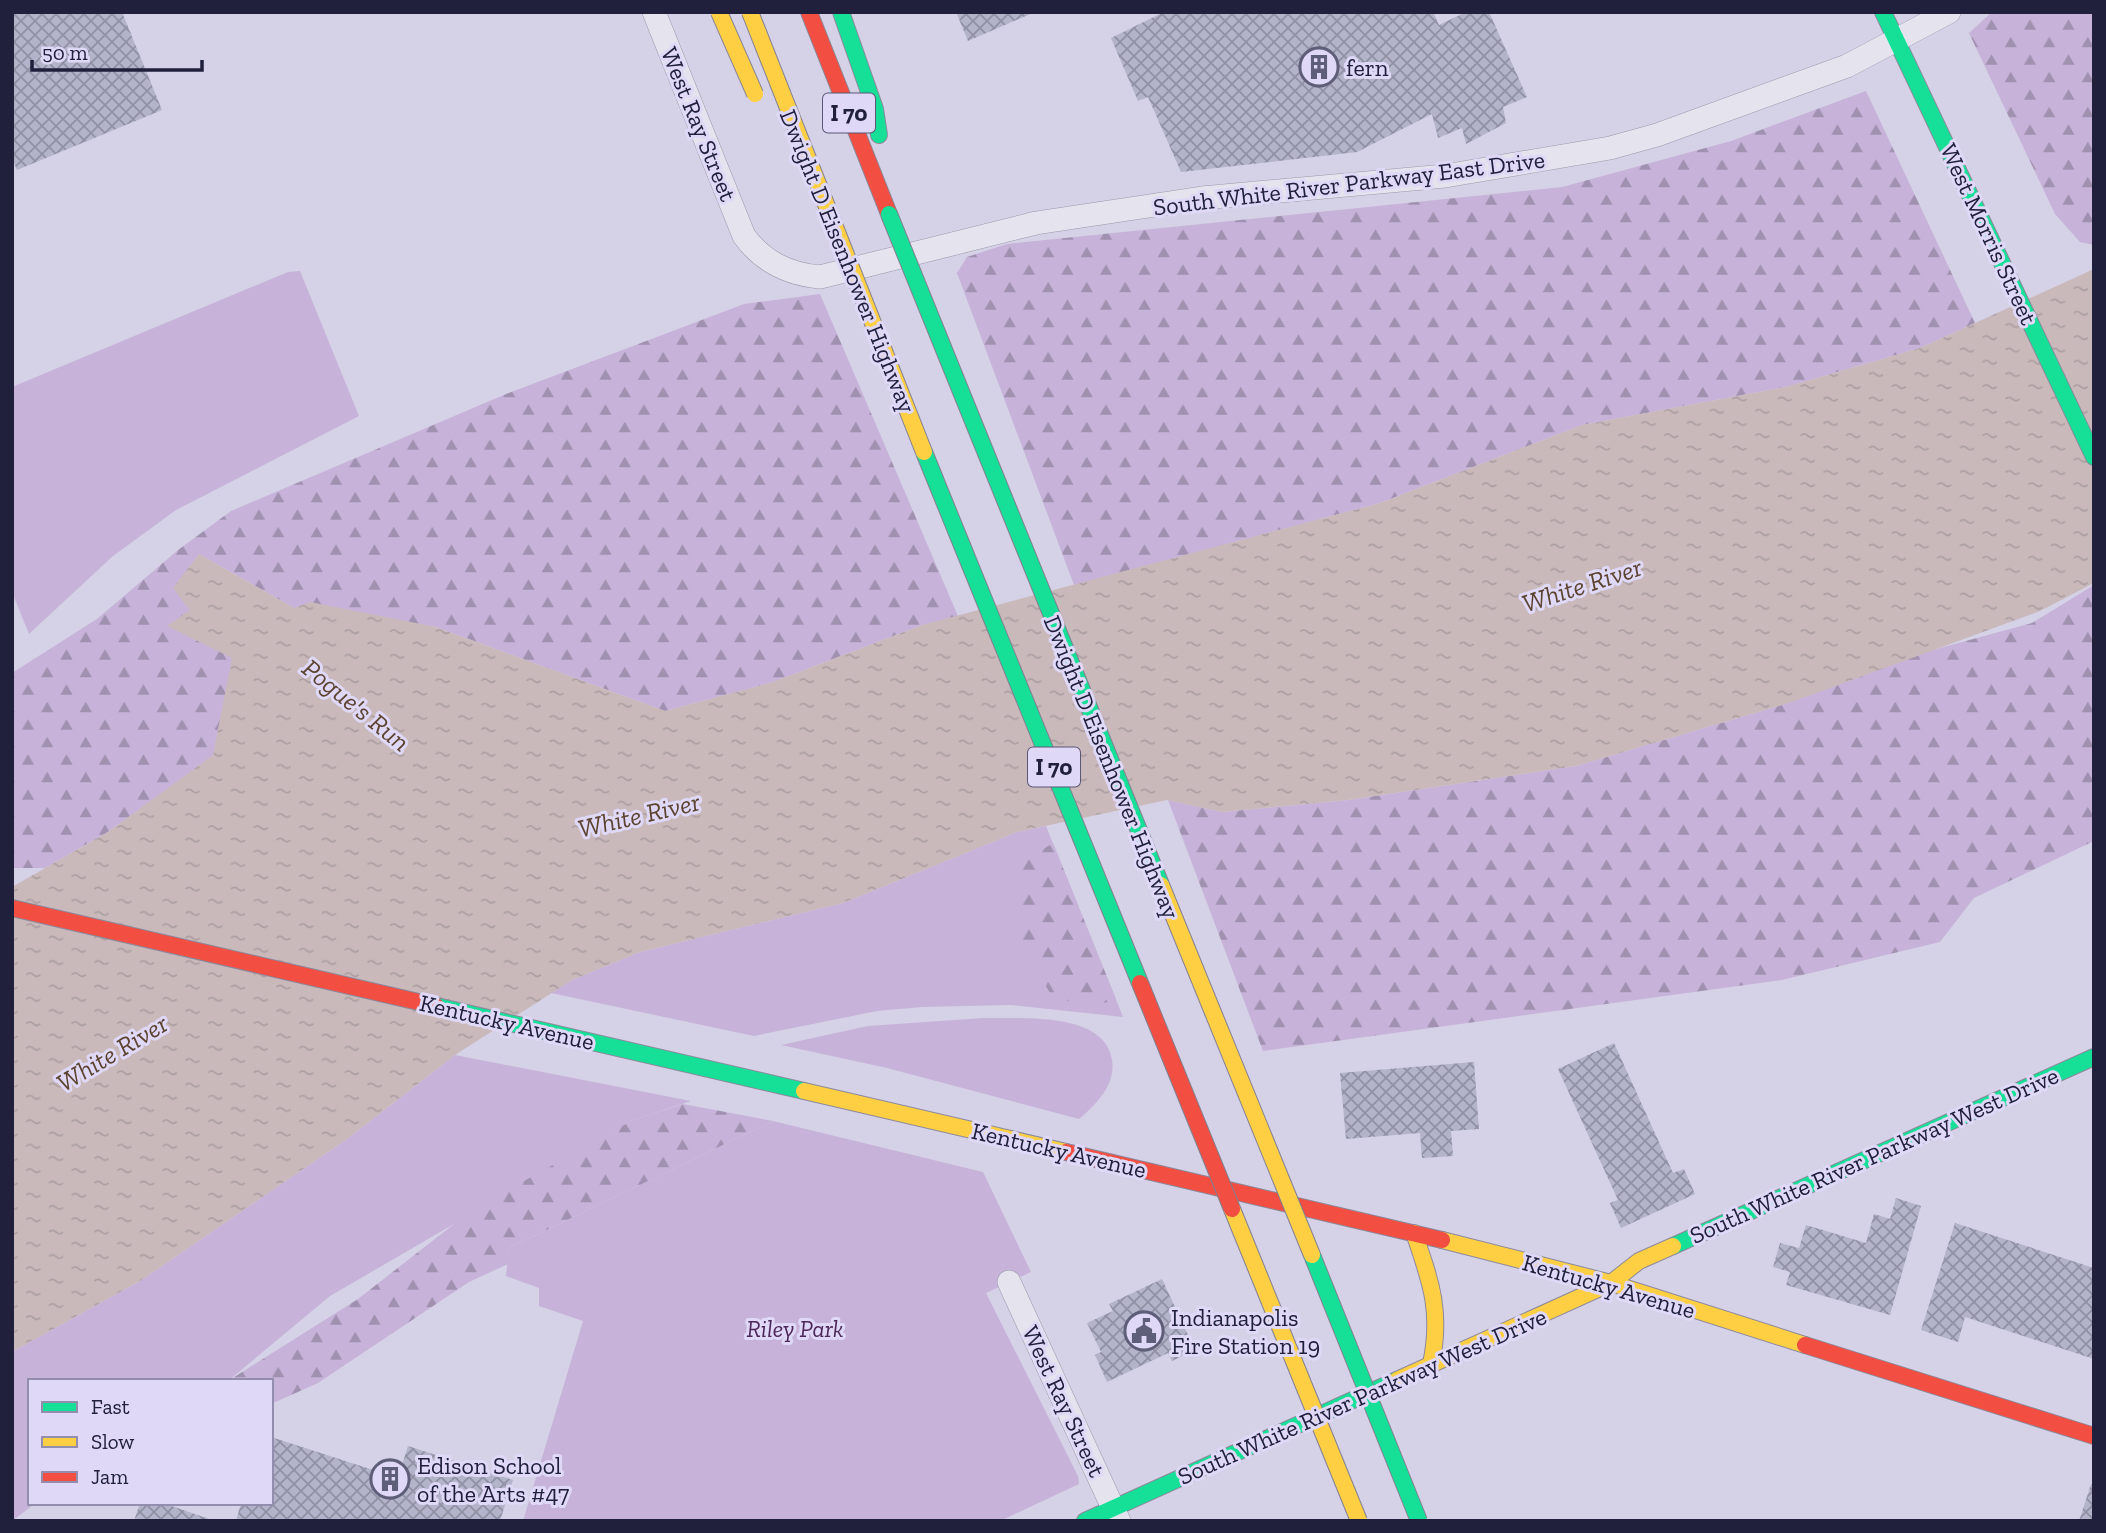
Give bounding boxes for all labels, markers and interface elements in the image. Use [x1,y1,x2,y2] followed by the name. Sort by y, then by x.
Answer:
[32,28,201,72] scale bar
[42,40,88,65] text: 50 m
[655,43,743,205] street label: West Ray Street
[1298,46,1340,88] building icon: fern
[1346,53,1389,82] place label: fern
[823,94,875,132] road number: I 70
[774,105,922,418] street label: Dwight D Eisenhower Highway
[1934,139,2044,329] street label: West Morris Street
[1152,145,1546,221] street label: South White River Parkway East Drive
[1518,551,1646,619] water label: White River
[1038,611,1186,924] street label: Dwight D Eisenhower Highway
[296,652,416,758] water label: Pogue's Run
[1028,748,1080,786] road number: I 70
[575,785,703,845] water label: White River
[417,988,597,1056] street label: Kentucky Avenue
[51,1007,174,1099] water label: White River
[1685,1060,2063,1250] street label: South White River Parkway West Drive
[969,1116,1149,1184] street label: Kentucky Avenue
[1519,1247,1699,1325] street label: Kentucky Avenue
[1173,1301,1551,1491] street label: South White River Parkway West Drive
[1171,1303,1320,1360] place label: Indianapolis Fire Station 19
[1123,1310,1165,1352] public building icon: Indianapolis Fire Station 19
[746,1314,844,1343] park label: Riley Park
[1016,1321,1112,1481] street label: West Ray Street
[28,1379,273,1505] legend
[91,1394,130,1419] text: Fast
[91,1429,134,1454] text: Slow
[417,1451,569,1508] place label: Edison School of the Arts #47
[369,1458,411,1500] building icon: Edison School of the Arts #47
[91,1464,128,1489] text: Jam

